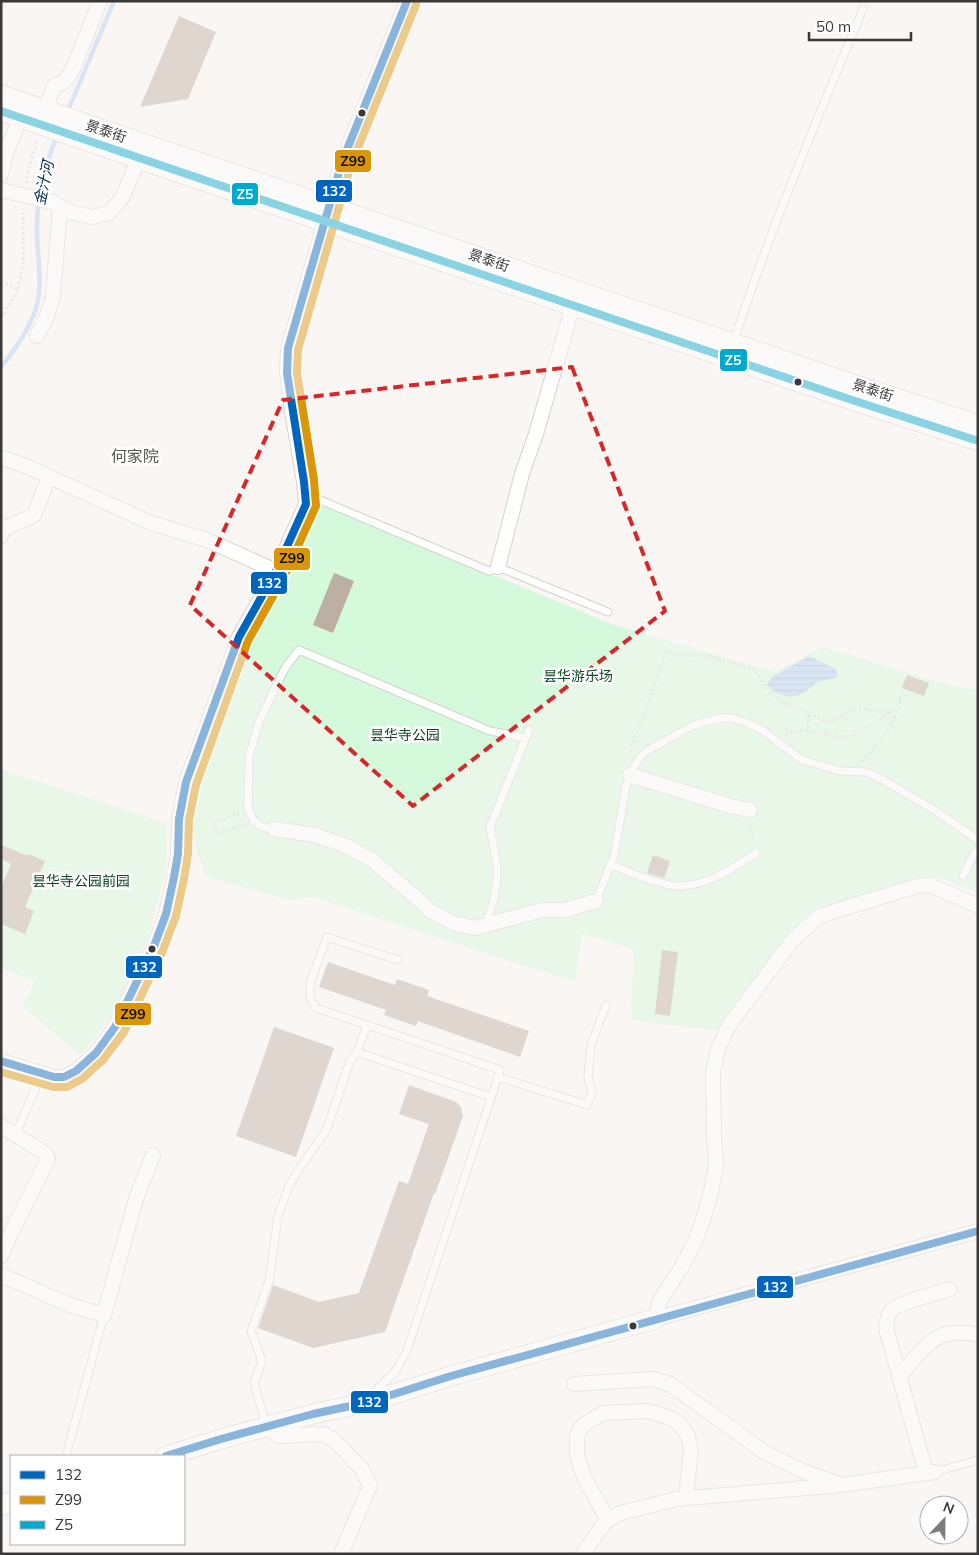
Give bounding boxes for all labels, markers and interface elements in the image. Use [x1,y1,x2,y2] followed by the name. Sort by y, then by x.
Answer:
[809,10,912,42] scale bar
[816,17,851,36] text: 50 m
[357,108,367,118] unlabelled marker
[83,116,129,146] street label: 景泰街
[334,149,372,173] line badge: Z99
[340,152,366,170] text: Z99
[30,156,58,207] water label: 金汁河
[315,179,353,203] line badge: 132
[231,182,259,206] line badge: Z5
[321,182,347,200] text: 132
[237,185,253,203] text: Z5
[466,245,512,275] street label: 景泰街
[719,348,748,372] line badge: Z5
[725,351,741,369] text: Z5
[850,375,896,405] street label: 景泰街
[793,377,803,387] unlabelled marker
[111,446,159,466] district label: 何家院
[273,547,311,571] line badge: Z99
[279,549,305,567] text: Z99
[250,571,288,595] line badge: 132
[256,574,282,592] text: 132
[543,667,613,685] park label: 昙华游乐场
[370,726,440,744] park label: 昙华寺公园
[32,872,130,890] park label: 昙华寺公园前园
[147,944,157,954] unlabelled marker
[125,955,163,979] line badge: 132
[131,958,157,976] text: 132
[114,1002,152,1026] line badge: Z99
[120,1005,146,1023] text: Z99
[756,1275,794,1299] line badge: 132
[762,1278,788,1296] text: 132
[628,1321,638,1331] unlabelled marker
[350,1390,389,1414] line badge: 132
[356,1393,382,1411] text: 132
[10,1455,185,1545] legend
[55,1465,82,1484] text: 132
[55,1490,82,1509] text: Z99
[919,1495,969,1545] north arrow
[941,1498,957,1518] text: N
[55,1515,73,1534] text: Z5

